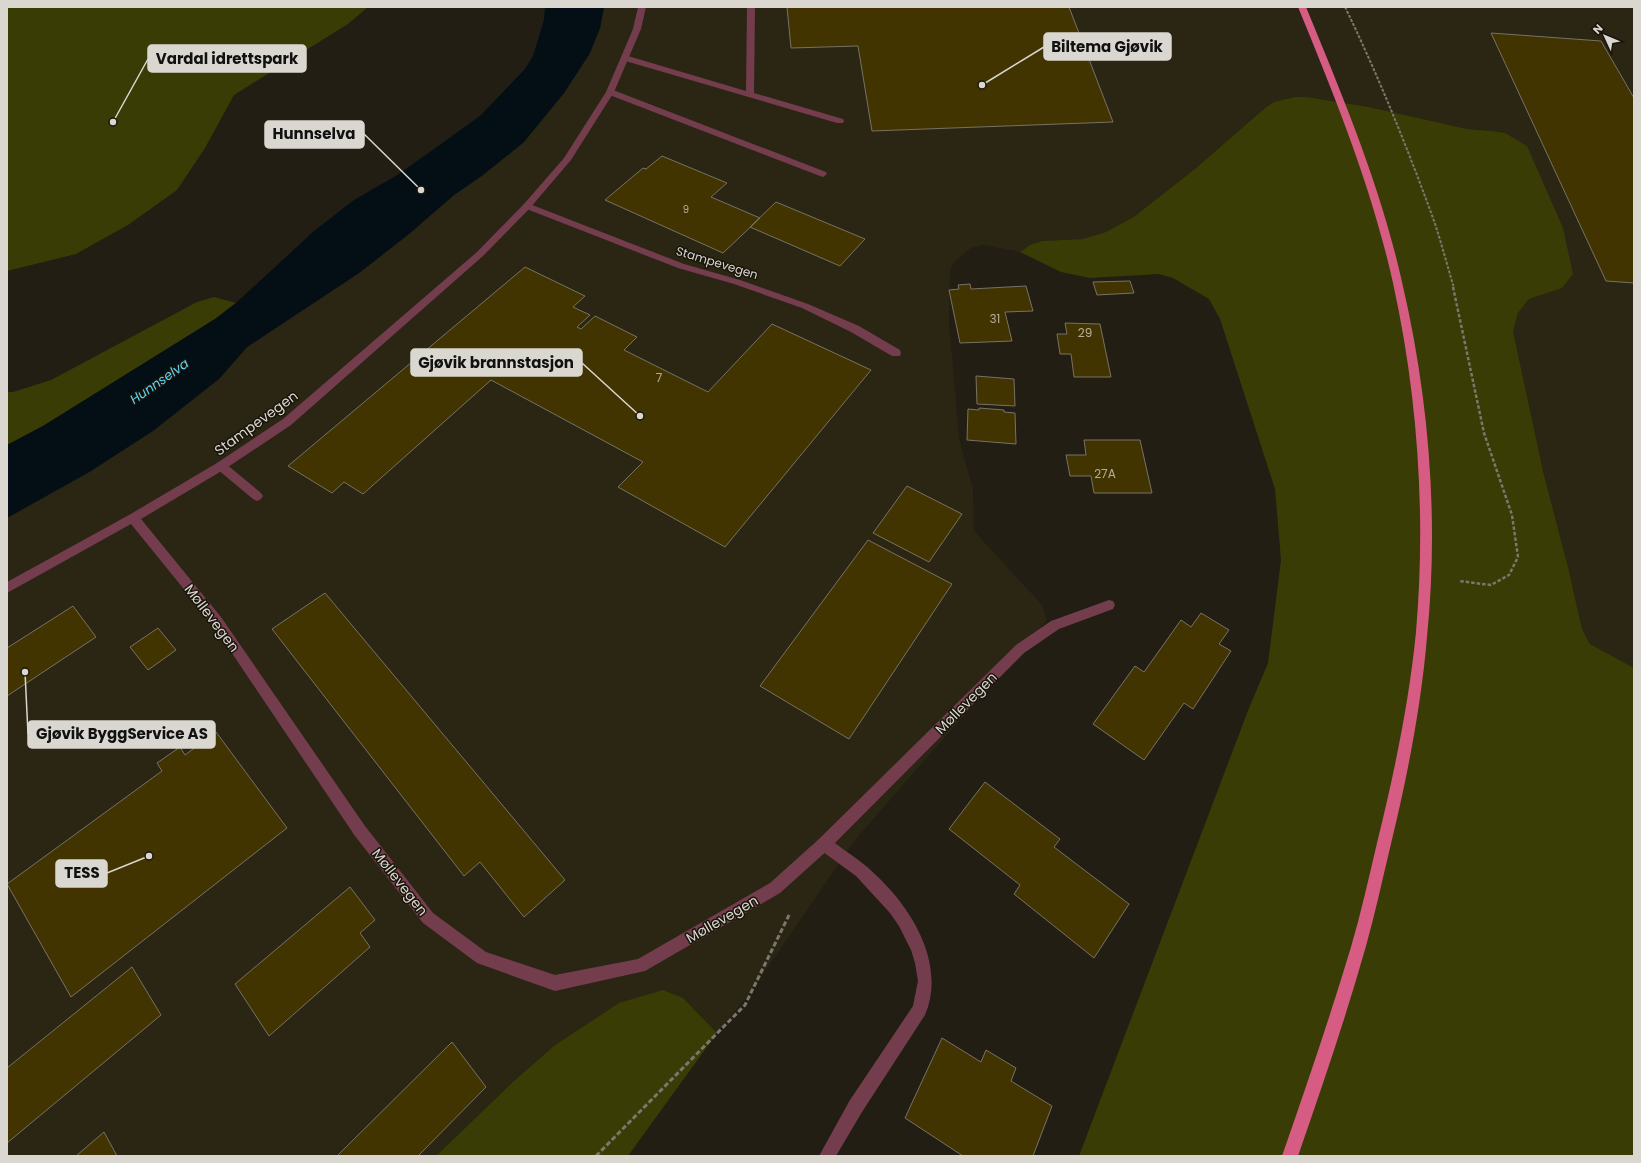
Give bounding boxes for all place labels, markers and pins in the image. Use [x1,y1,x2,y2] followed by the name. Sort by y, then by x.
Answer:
[1044,33,1171,60] callout: Biltema Gjøvik
[148,45,306,72] callout: Vardal idrettspark
[265,121,364,148] callout: Hunnselva
[411,349,582,376] callout: Gjøvik brannstasjon
[28,721,215,748] callout: Gjøvik ByggService AS
[56,860,107,887] callout: TESS

